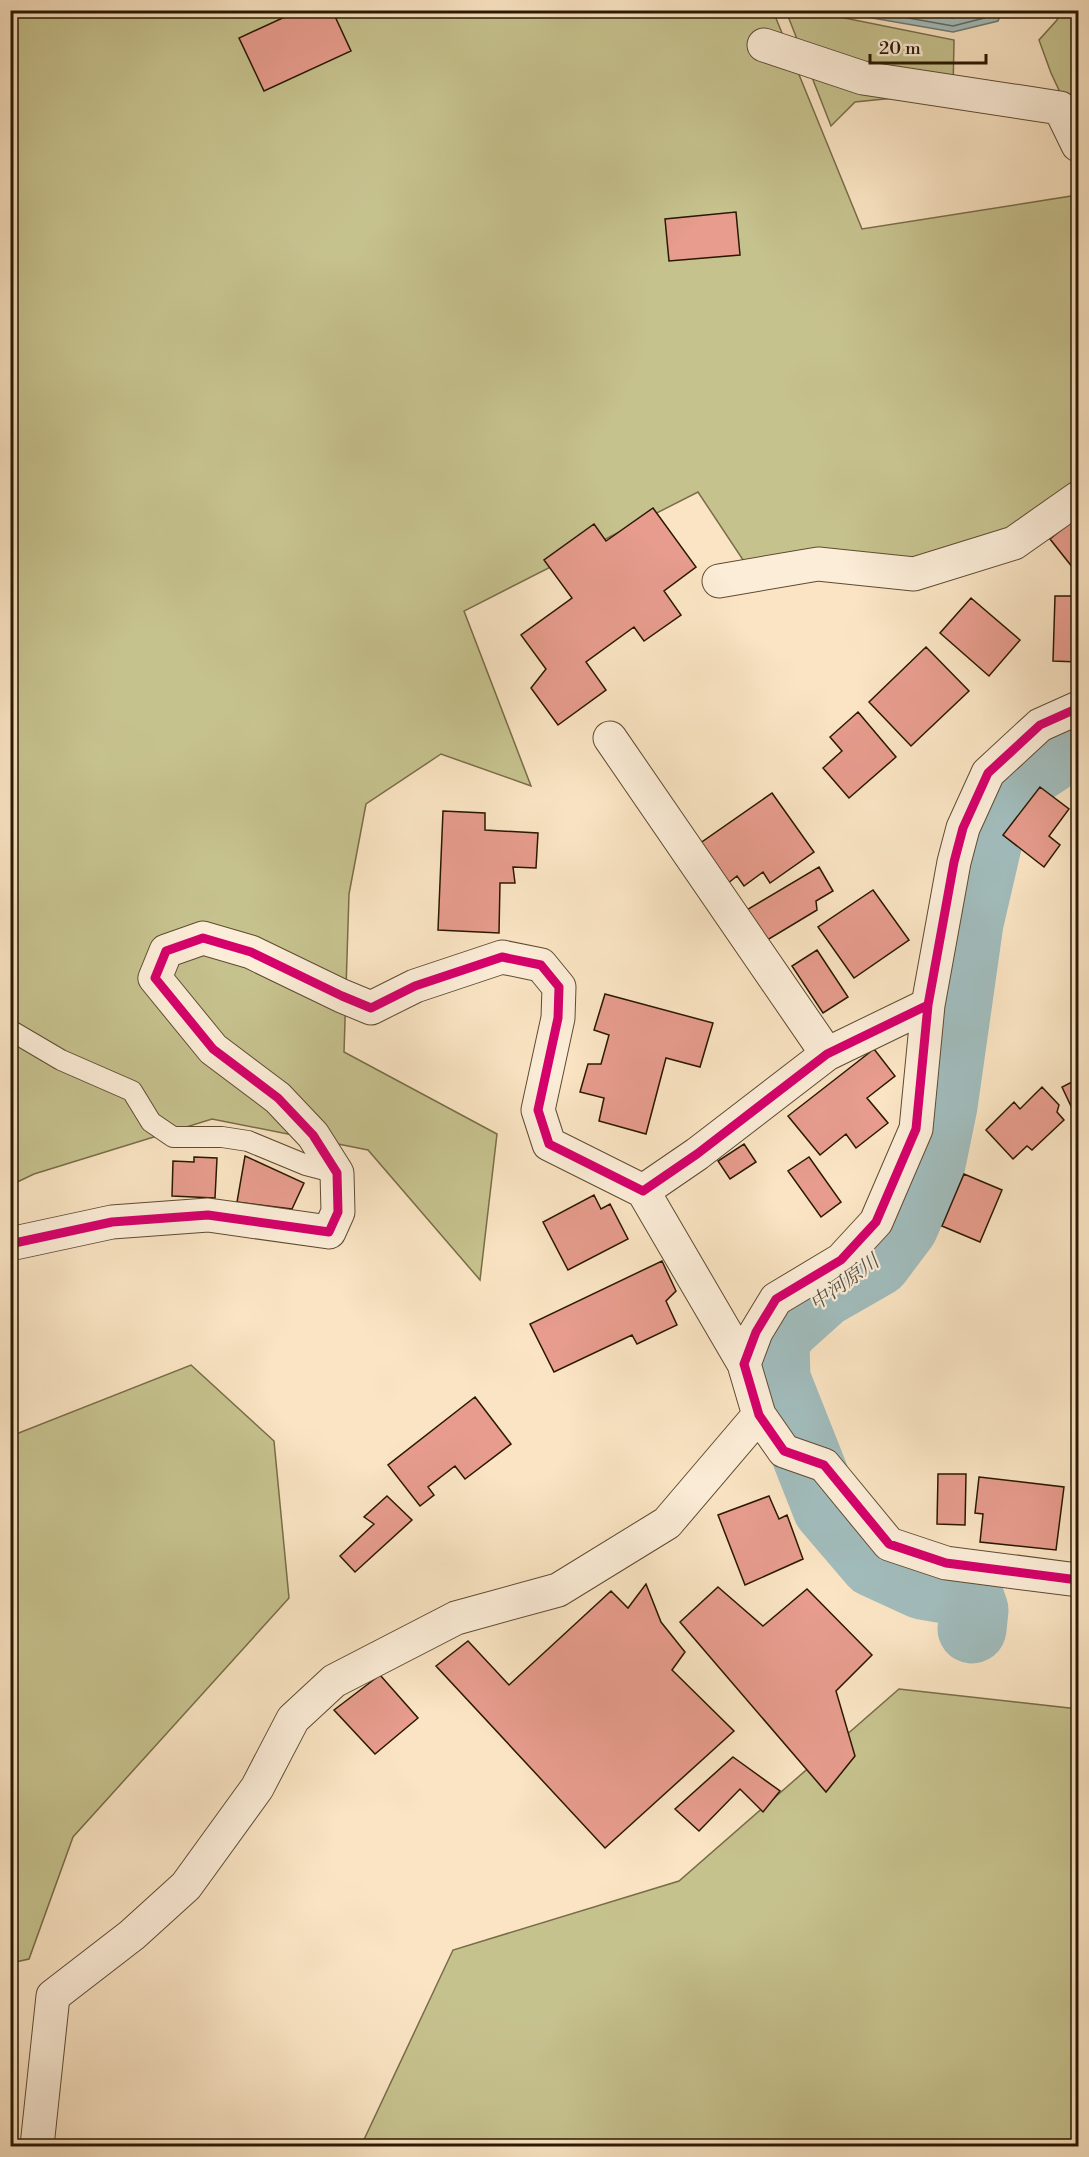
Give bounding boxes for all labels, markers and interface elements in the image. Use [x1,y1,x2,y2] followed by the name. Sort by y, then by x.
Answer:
[870,27,986,65] scale bar
[879,37,921,60] text: 20 m
[805,1248,886,1317] water label: 中河原川

